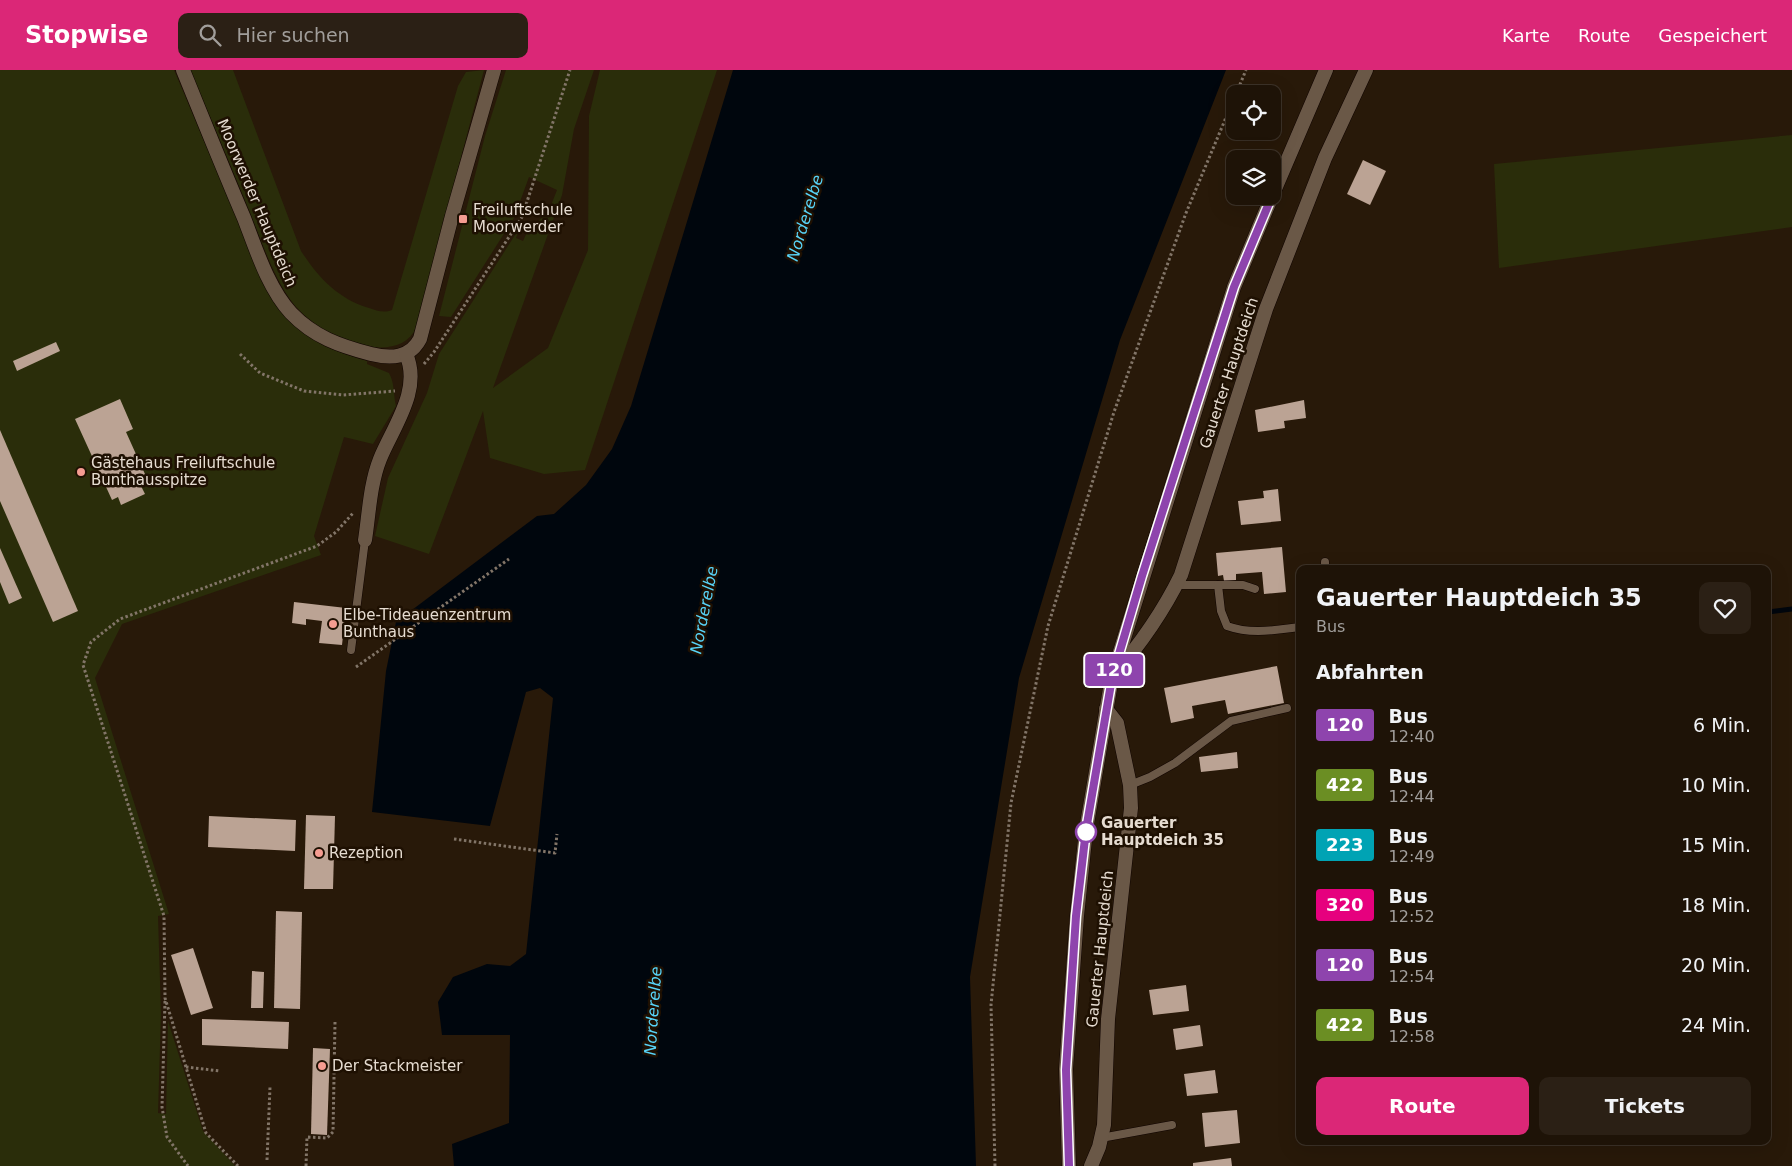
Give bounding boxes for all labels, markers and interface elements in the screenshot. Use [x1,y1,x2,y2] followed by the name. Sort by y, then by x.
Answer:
[178,13,528,58] search box
[25,21,148,49] text: Stopwise
[196,21,224,49] icon: search
[236,24,350,46] text: Hier suchen
[1502,25,1550,46] text: Karte
[1578,25,1630,46] text: Route
[1658,25,1767,46] text: Gespeichert
[1226,85,1281,205] map controls
[1226,85,1281,140] button: locate
[213,116,301,290] street label: Moorwerder Hauptdeich
[1226,150,1281,205] button: layers
[783,172,827,263] water label: Norderelbe
[473,201,573,236] place label: Freiluftschule Moorwerder
[457,213,469,225] marker: Freiluftschule Moorwerder
[1196,295,1262,451] street label: Gauerter Hauptdeich
[91,454,275,489] place label: Gästehaus Freiluftschule Bunthausspitze
[75,466,87,478] marker: Gästehaus Freiluftschule Bunthausspitze
[686,564,722,656] water label: Norderelbe
[1699,582,1751,634] button: heart
[1316,584,1642,612] text: Gauerter Hauptdeich 35
[343,606,511,641] place label: Elbe-Tideauenzentrum Bunthaus
[1316,617,1345,636] text: Bus
[327,618,339,630] marker: Elbe-Tideauenzentrum Bunthaus
[1085,654,1143,686] line badge: 120
[1095,659,1133,680] text: 120
[1316,661,1424,683] text: Abfahrten
[1389,705,1428,727] text: Bus
[1326,714,1364,735] text: 120
[1693,714,1751,736] text: 6 Min.
[1389,727,1435,746] text: 12:40
[1389,765,1428,787] text: Bus
[1326,774,1364,795] text: 422
[1681,774,1751,796] text: 10 Min.
[1389,787,1435,806] text: 12:44
[1101,814,1224,849] place label: Gauerter Hauptdeich 35
[1075,821,1097,843] marker: Gauerter Hauptdeich 35
[1389,825,1428,847] text: Bus
[1326,834,1364,855] text: 223
[1681,834,1751,856] text: 15 Min.
[329,844,403,862] place label: Rezeption
[313,847,325,859] marker: Rezeption
[1389,847,1435,866] text: 12:49
[1083,870,1117,1028] street label: Gauerter Hauptdeich
[1389,885,1428,907] text: Bus
[1326,894,1364,915] text: 320
[1681,894,1751,916] text: 18 Min.
[1389,907,1435,926] text: 12:52
[1389,945,1428,967] text: Bus
[1326,954,1364,975] text: 120
[1681,954,1751,976] text: 20 Min.
[640,966,666,1056] water label: Norderelbe
[1389,967,1435,986] text: 12:54
[1389,1005,1428,1027] text: Bus
[1326,1014,1364,1035] text: 422
[1681,1014,1751,1036] text: 24 Min.
[1389,1027,1435,1046] text: 12:58
[332,1057,463,1075] place label: Der Stackmeister
[316,1060,328,1072] marker: Der Stackmeister
[1316,1077,1529,1135] button: Route
[1539,1077,1751,1135] button: Tickets

